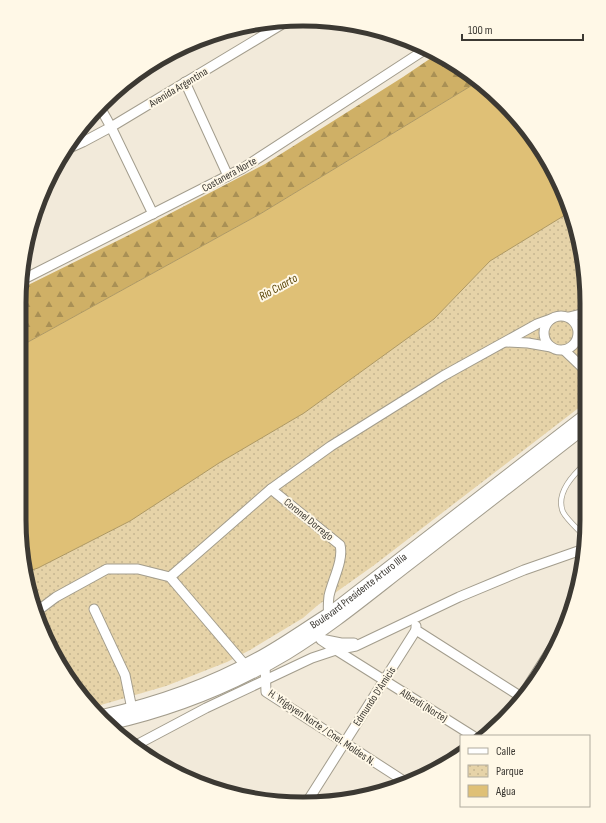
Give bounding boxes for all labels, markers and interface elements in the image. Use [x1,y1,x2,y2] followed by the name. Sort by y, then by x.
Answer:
[462,16,583,42] scale bar
[468,23,493,38] text: 100 m
[146,65,210,111] street label: Avenida Argentina
[200,154,259,195] street label: Costanera Norte
[256,271,300,304] water label: Río Cuarto
[281,496,336,544] street label: Coronel Dorrego
[307,550,409,632] street label: Boulevard Presidente Arturo Illia
[350,664,398,728] street label: Edmundo D'Amicis
[397,685,450,725] street label: Alberdi (Norte)
[266,687,378,768] street label: H. Yrigoyen Norte / Cnel. Moldes N.
[460,735,590,807] legend
[496,744,516,759] text: Calle
[496,764,524,779] text: Parque
[495,784,516,799] text: Agua

